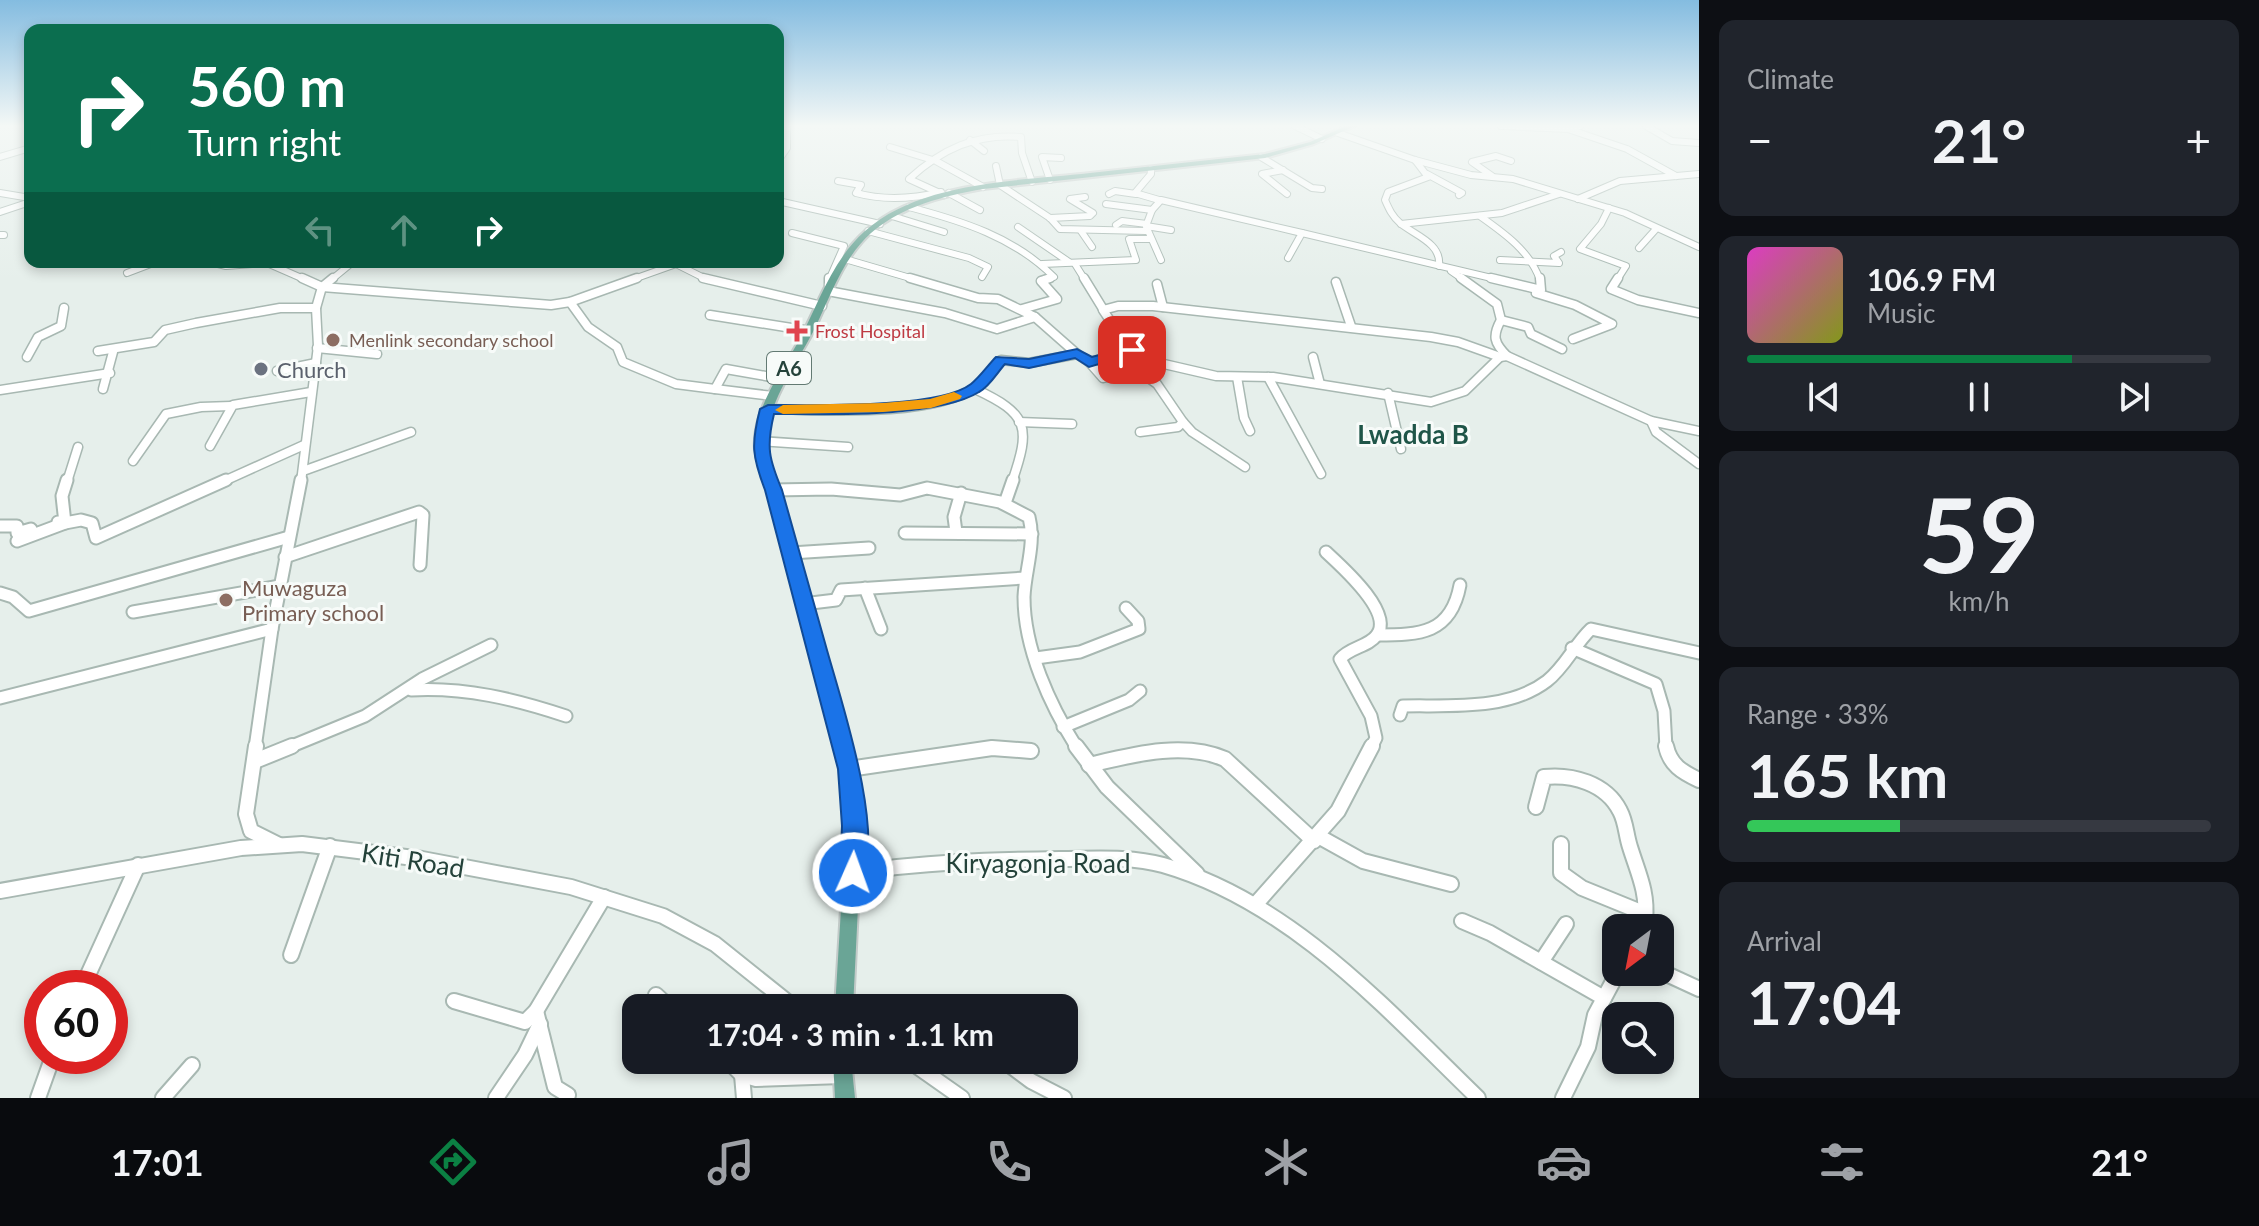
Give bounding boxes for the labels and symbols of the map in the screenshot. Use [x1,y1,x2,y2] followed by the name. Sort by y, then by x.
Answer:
[1098,316,1166,384] pin
[786,320,808,342] marker: Frost Hospital
[815,320,925,342] place label: Frost Hospital
[349,329,553,351] place label: Menlink secondary school
[324,331,342,349] marker: Menlink secondary school
[767,352,811,384] road number: A6
[277,356,347,383] place label: Church
[252,360,270,378] marker: Church
[1357,418,1469,450] district label: Lwadda B
[242,574,384,626] place label: Muwaguza Primary school
[217,591,235,609] marker: Muwaguza Primary school
[811,831,895,915] position arrow
[359,836,467,884] street label: Kiti Road
[945,847,1131,879] street label: Kiryagonja Road
[1602,914,1674,986] north arrow
[24,970,128,1074] speed limit sign: 60

